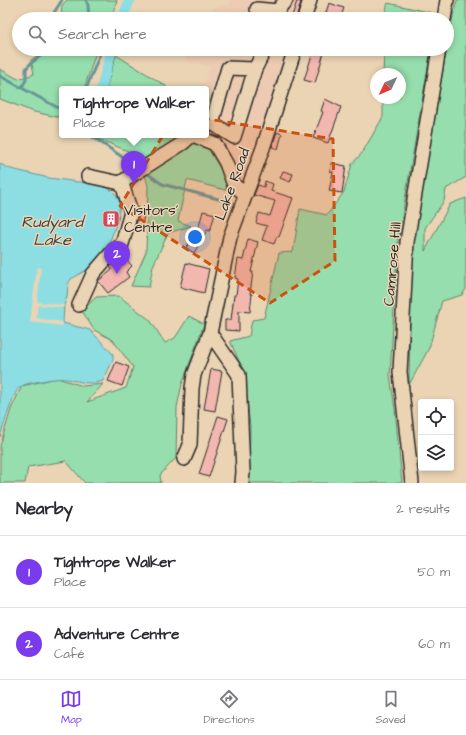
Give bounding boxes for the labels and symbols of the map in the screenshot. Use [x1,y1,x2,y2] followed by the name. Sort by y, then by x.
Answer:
[370,68,406,104] north arrow
[210,145,255,223] street label: Lake Road
[121,151,147,184] pin: 1
[124,200,178,238] place label: Visitors' Centre
[101,209,121,229] building icon: Visitors' Centre
[21,211,86,251] water label: Rudyard Lake
[378,221,407,307] street label: Camrose Hill
[185,227,205,247] your location
[104,241,130,274] pin: 2

